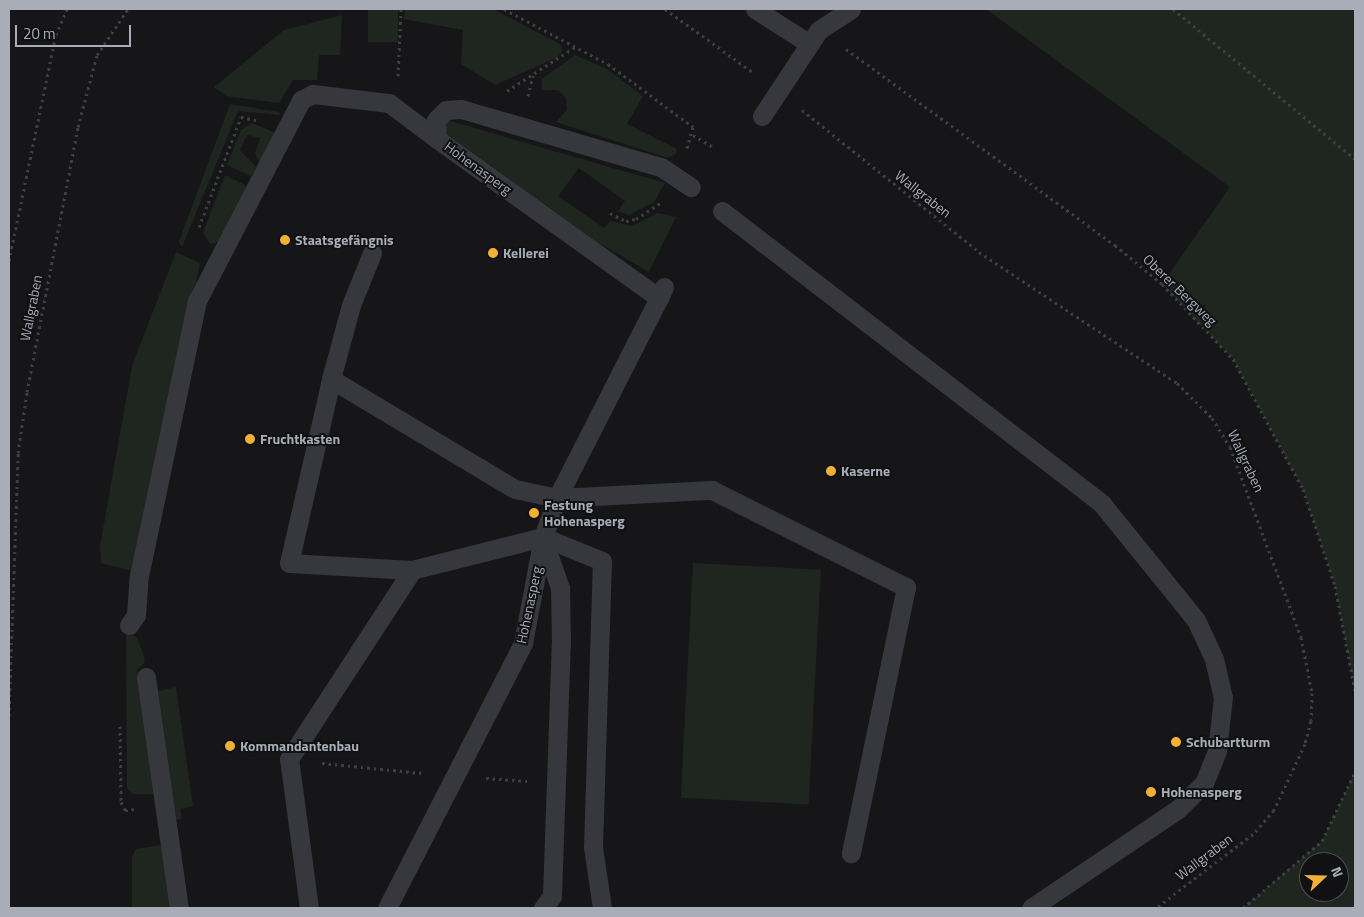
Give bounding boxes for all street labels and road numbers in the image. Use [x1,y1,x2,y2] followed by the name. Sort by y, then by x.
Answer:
[441,138,515,198] street label: Hohenasperg
[892,167,954,221] street label: Wallgraben
[1140,251,1220,329] street label: Oberer Bergweg
[16,274,46,342] street label: Wallgraben
[1224,427,1268,495] street label: Wallgraben
[513,565,545,645] street label: Hohenasperg
[1172,830,1236,884] street label: Wallgraben

